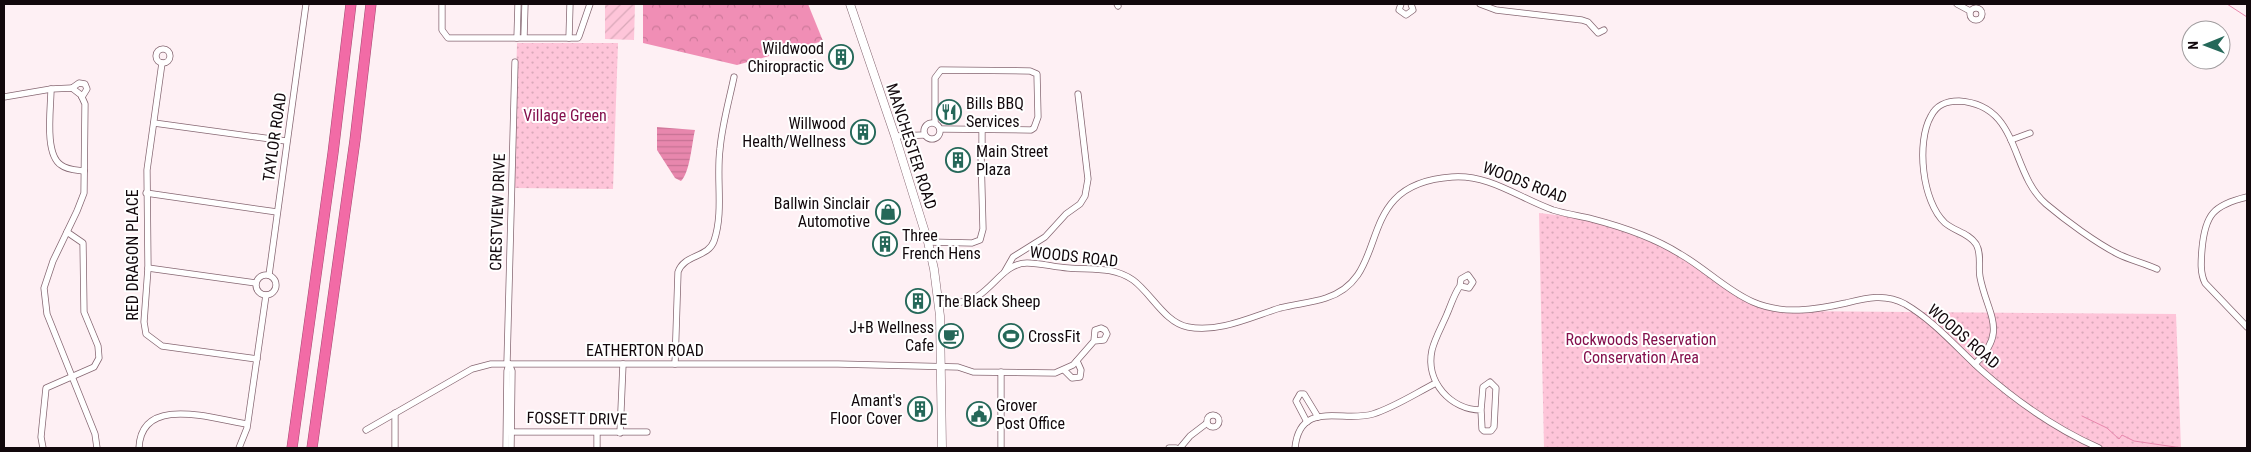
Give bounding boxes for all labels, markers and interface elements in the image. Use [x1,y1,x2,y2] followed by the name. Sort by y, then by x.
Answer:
[2181,20,2231,70] north arrow
[747,39,824,76] place label: Wildwood Chiropractic
[2185,41,2201,50] text: N
[828,44,854,70] building icon: Wildwood Chiropractic
[882,81,941,212] street label: MANCHESTER ROAD
[259,91,290,183] street label: TAYLOR ROAD
[966,94,1024,131] place label: Bills BBQ Services
[936,99,962,125] restaurant icon: Bills BBQ Services
[523,106,607,125] park label: Village Green
[742,114,846,151] place label: Willwood Health/Wellness
[850,119,876,145] building icon: Willwood Health/Wellness
[976,142,1049,179] place label: Main Street Plaza
[945,147,971,173] building icon: Main Street Plaza
[486,153,509,271] street label: CRESTVIEW DRIVE
[1480,158,1570,207] street label: WOODS ROAD
[123,189,142,321] street label: RED DRAGON PLACE
[774,194,870,231] place label: Ballwin Sinclair Automotive
[875,199,901,225] shop icon: Ballwin Sinclair Automotive
[902,226,981,263] place label: Three French Hens
[872,231,898,257] building icon: Three French Hens
[1029,242,1119,271] street label: WOODS ROAD
[905,288,931,314] building icon: The Black Sheep
[936,292,1041,311] place label: The Black Sheep
[1924,300,2003,373] street label: WOODS ROAD
[849,318,934,355] place label: J+B Wellness Cafe
[938,323,964,349] cafe icon: J+B Wellness Cafe
[998,323,1024,349] sports icon: CrossFit
[1028,327,1081,346] place label: CrossFit
[1566,330,1716,367] park label: Rockwoods Reservation Conservation Area
[586,341,704,360] street label: EATHERTON ROAD
[830,391,902,428] place label: Amant's Floor Cover
[907,396,933,422] building icon: Amant's Floor Cover
[996,396,1065,433] place label: Grover Post Office
[966,401,992,427] public building icon: Grover Post Office
[526,408,628,429] street label: FOSSETT DRIVE

